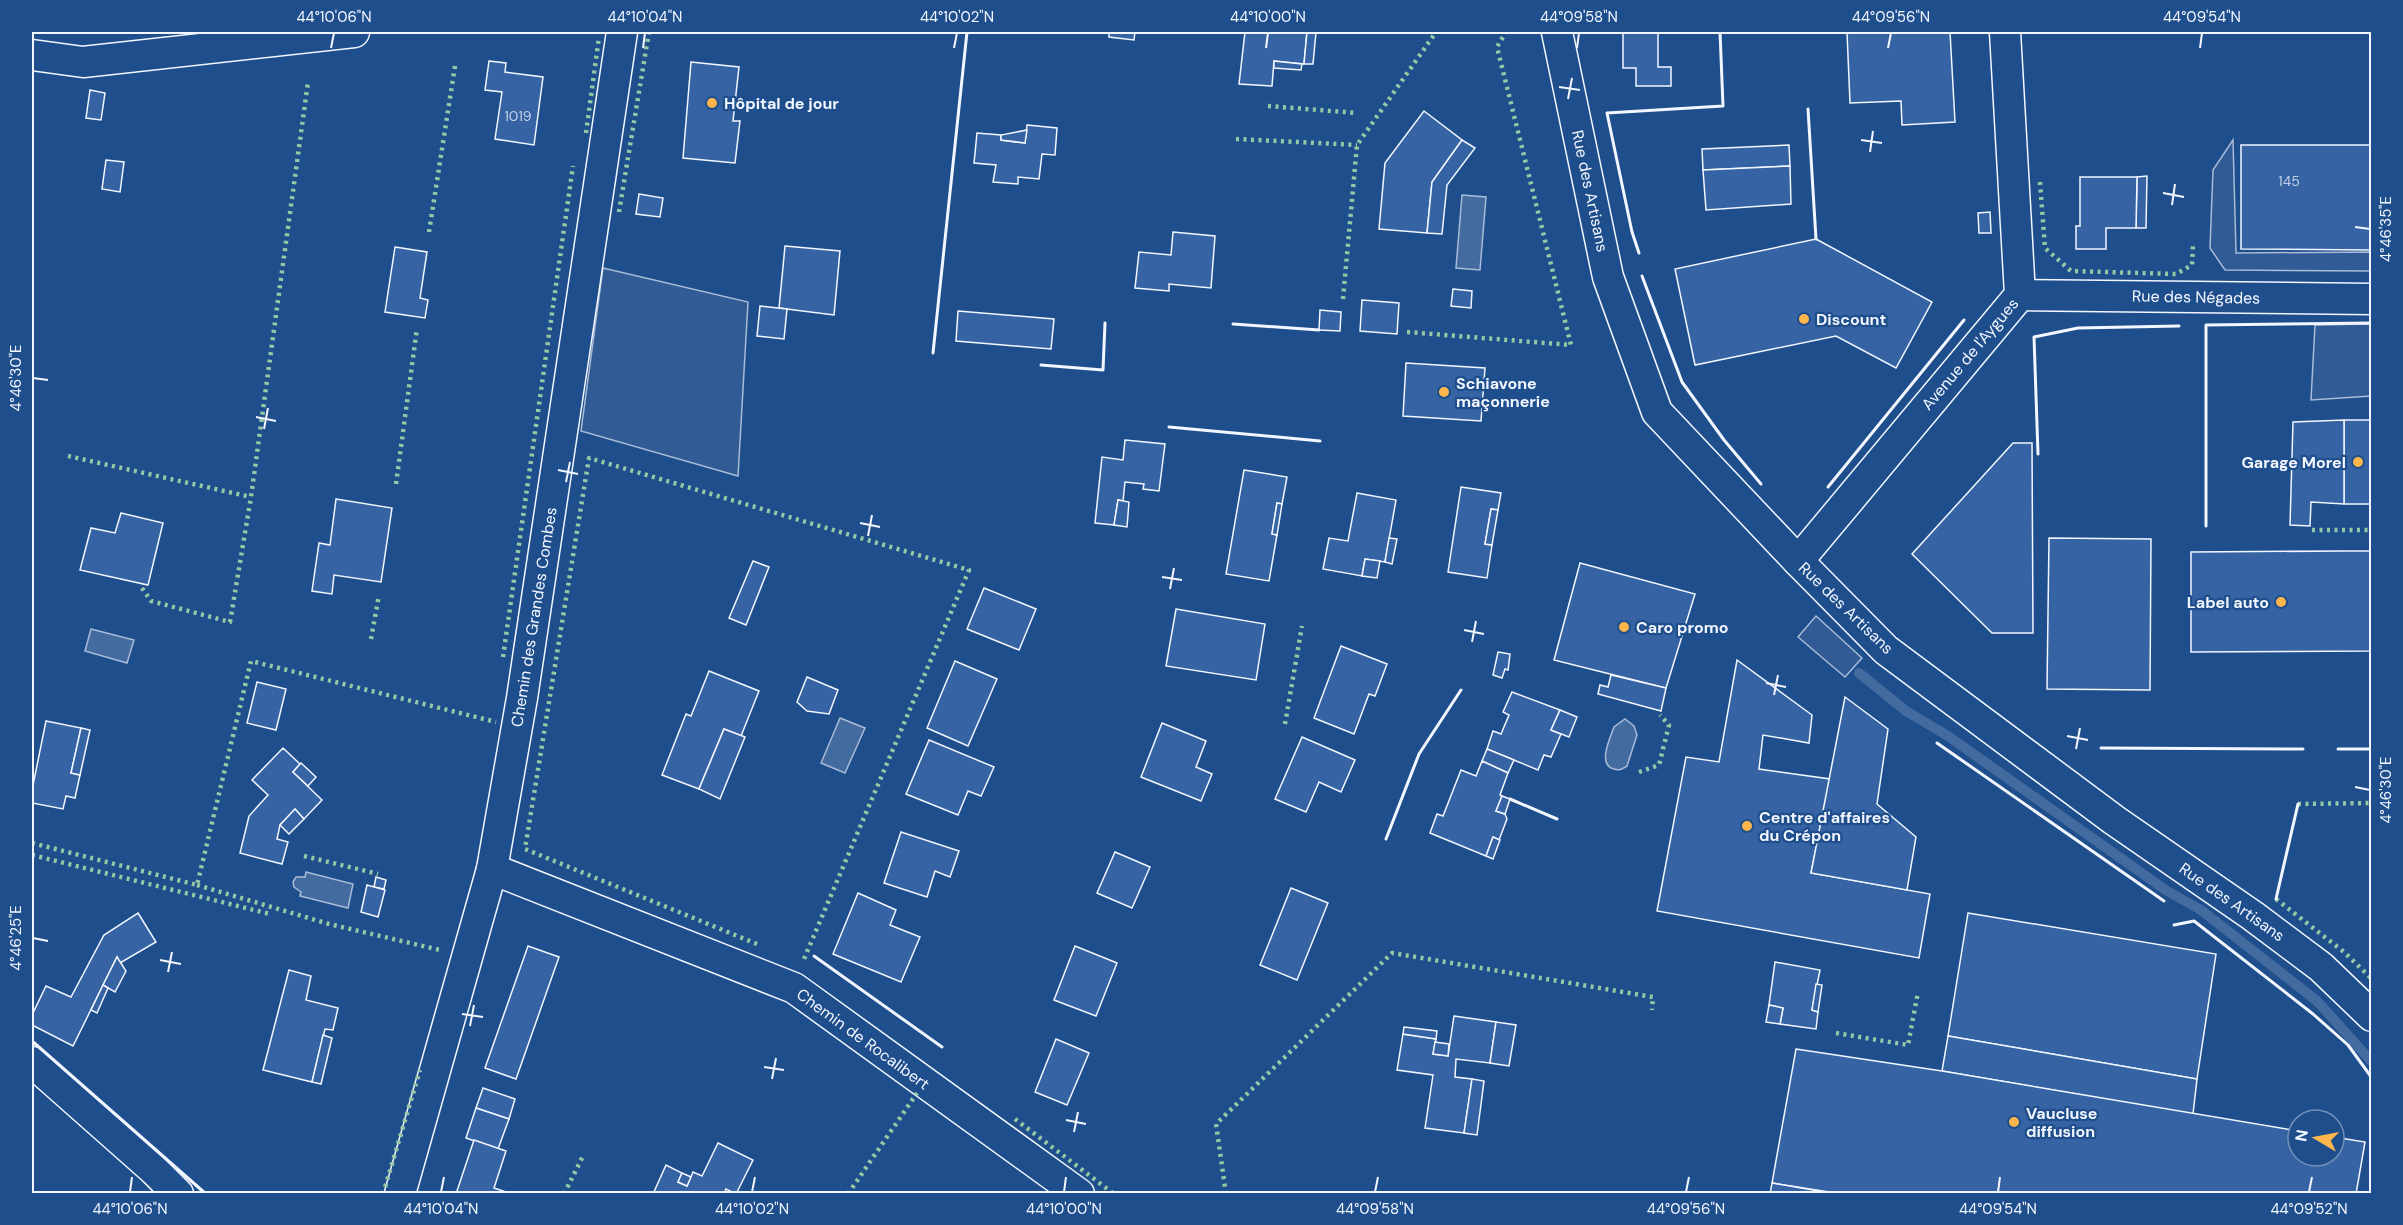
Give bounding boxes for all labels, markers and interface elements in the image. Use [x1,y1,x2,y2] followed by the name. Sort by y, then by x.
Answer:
[296,7,372,27] text: 44°10'06"N
[608,7,682,27] text: 44°10'04"N
[920,7,994,27] text: 44°10'02"N
[1230,7,1306,27] text: 44°10'00"N
[1540,7,1618,27] text: 44°09'58"N
[1852,7,1930,27] text: 44°09'56"N
[2163,7,2241,27] text: 44°09'54"N
[724,93,839,114] place label: Hôpital de jour
[705,96,719,110] marker: Hôpital de jour
[504,107,532,125] house number: 1019
[1567,128,1613,254] street label: Rue des Artisans
[2278,172,2300,190] house number: 145
[2376,196,2396,262] text: 4°46'35"E
[2132,285,2260,309] street label: Rue des Négades
[1917,293,2023,415] street label: Avenue de l'Aygues
[1816,309,1886,330] place label: Discount
[1797,312,1811,326] marker: Discount
[6,344,26,412] text: 4°46'30"E
[1456,373,1550,412] place label: Schiavone maçonnerie
[1437,385,1451,399] marker: Schiavone maçonnerie
[2241,452,2346,473] place label: Garage Morel
[2351,455,2365,469] marker: Garage Morel
[506,506,562,728] street label: Chemin des Grandes Combes
[1794,557,1898,659] street label: Rue des Artisans
[2187,592,2269,613] place label: Label auto
[2274,595,2288,609] marker: Label auto
[1636,617,1729,638] place label: Caro promo
[1617,620,1631,634] marker: Caro promo
[2376,756,2396,824] text: 4°46'30"E
[1759,807,1890,846] place label: Centre d'affaires du Crépon
[1740,819,1754,833] marker: Centre d'affaires du Crépon
[2175,858,2289,946] street label: Rue des Artisans
[6,905,26,971] text: 4°46'25"E
[792,984,934,1094] street label: Chemin de Rocalibert
[2026,1103,2098,1142] place label: Vaucluse diffusion
[2286,1108,2346,1168] north arrow
[2007,1115,2021,1129] marker: Vaucluse diffusion
[2290,1128,2313,1143] text: N
[92,1199,168,1219] text: 44°10'06"N
[404,1199,478,1219] text: 44°10'04"N
[715,1199,789,1219] text: 44°10'02"N
[1026,1199,1102,1219] text: 44°10'00"N
[1336,1199,1414,1219] text: 44°09'58"N
[1647,1199,1725,1219] text: 44°09'56"N
[1959,1199,2037,1219] text: 44°09'54"N
[2270,1199,2348,1219] text: 44°09'52"N

